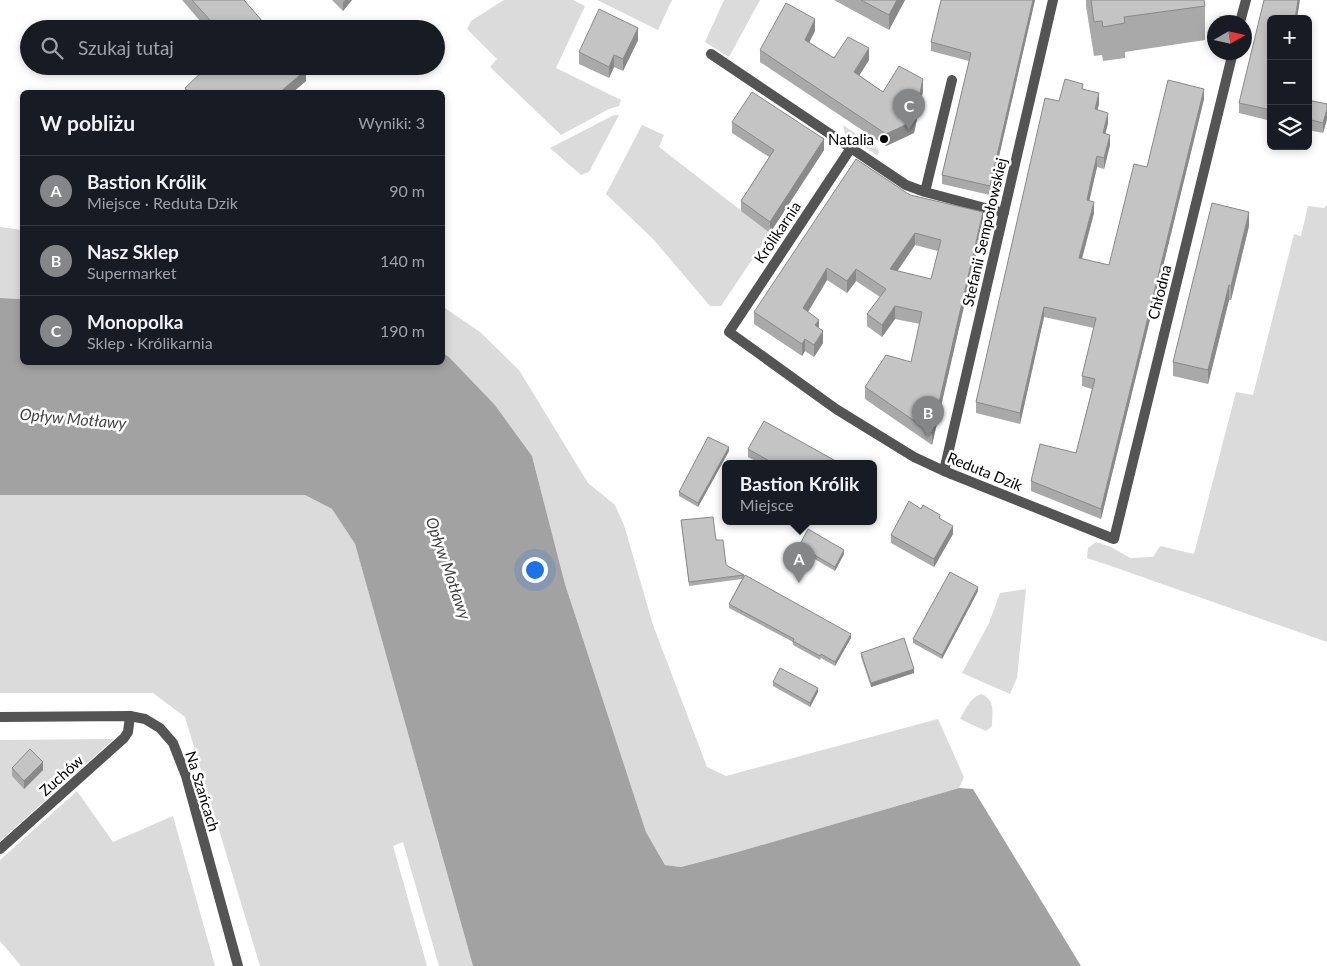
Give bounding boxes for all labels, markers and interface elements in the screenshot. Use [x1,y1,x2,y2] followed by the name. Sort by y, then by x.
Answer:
[1207,15,1252,60] north arrow
[1267,15,1312,150] map controls
[1267,15,1312,60] button: +
[20,20,445,75] search box
[38,34,66,62] icon: search
[78,36,174,59] text: Szukaj tutaj
[1267,60,1312,105] button: −
[893,89,925,130] pin: C
[1267,105,1312,150] button: layers
[40,110,135,135] text: W pobliżu
[358,113,425,132] text: Wyniki: 3
[828,130,874,148] place label: Natalia
[878,133,890,145] marker: Natalia
[958,156,1010,308] street label: Stefanii Sempołowskiej
[87,170,206,193] text: Bastion Królik
[50,181,62,200] text: A
[389,181,425,200] text: 90 m
[87,193,238,212] text: Miejsce · Reduta Dzik
[750,198,804,266] street label: Królikarnia
[87,240,179,263] text: Nasz Sklep
[51,251,61,270] text: B
[380,251,425,270] text: 140 m
[87,263,176,282] text: Supermarket
[1144,263,1174,321] street label: Chłodna
[87,310,183,333] text: Monopolka
[51,321,61,340] text: C
[380,321,425,340] text: 190 m
[87,333,213,352] text: Sklep · Królikarnia
[912,396,944,437] pin: B
[19,404,127,432] water label: Opływ Motławy
[945,448,1026,494] street label: Reduta Dzik
[722,460,877,525] popup
[740,472,859,495] text: Bastion Królik
[740,495,794,514] text: Miejsce
[423,514,476,622] water label: Opływ Motławy
[783,542,815,583] pin: A
[522,557,548,583] your location
[182,749,224,833] street label: Na Szańcach
[35,751,87,799] street label: Zuchów

